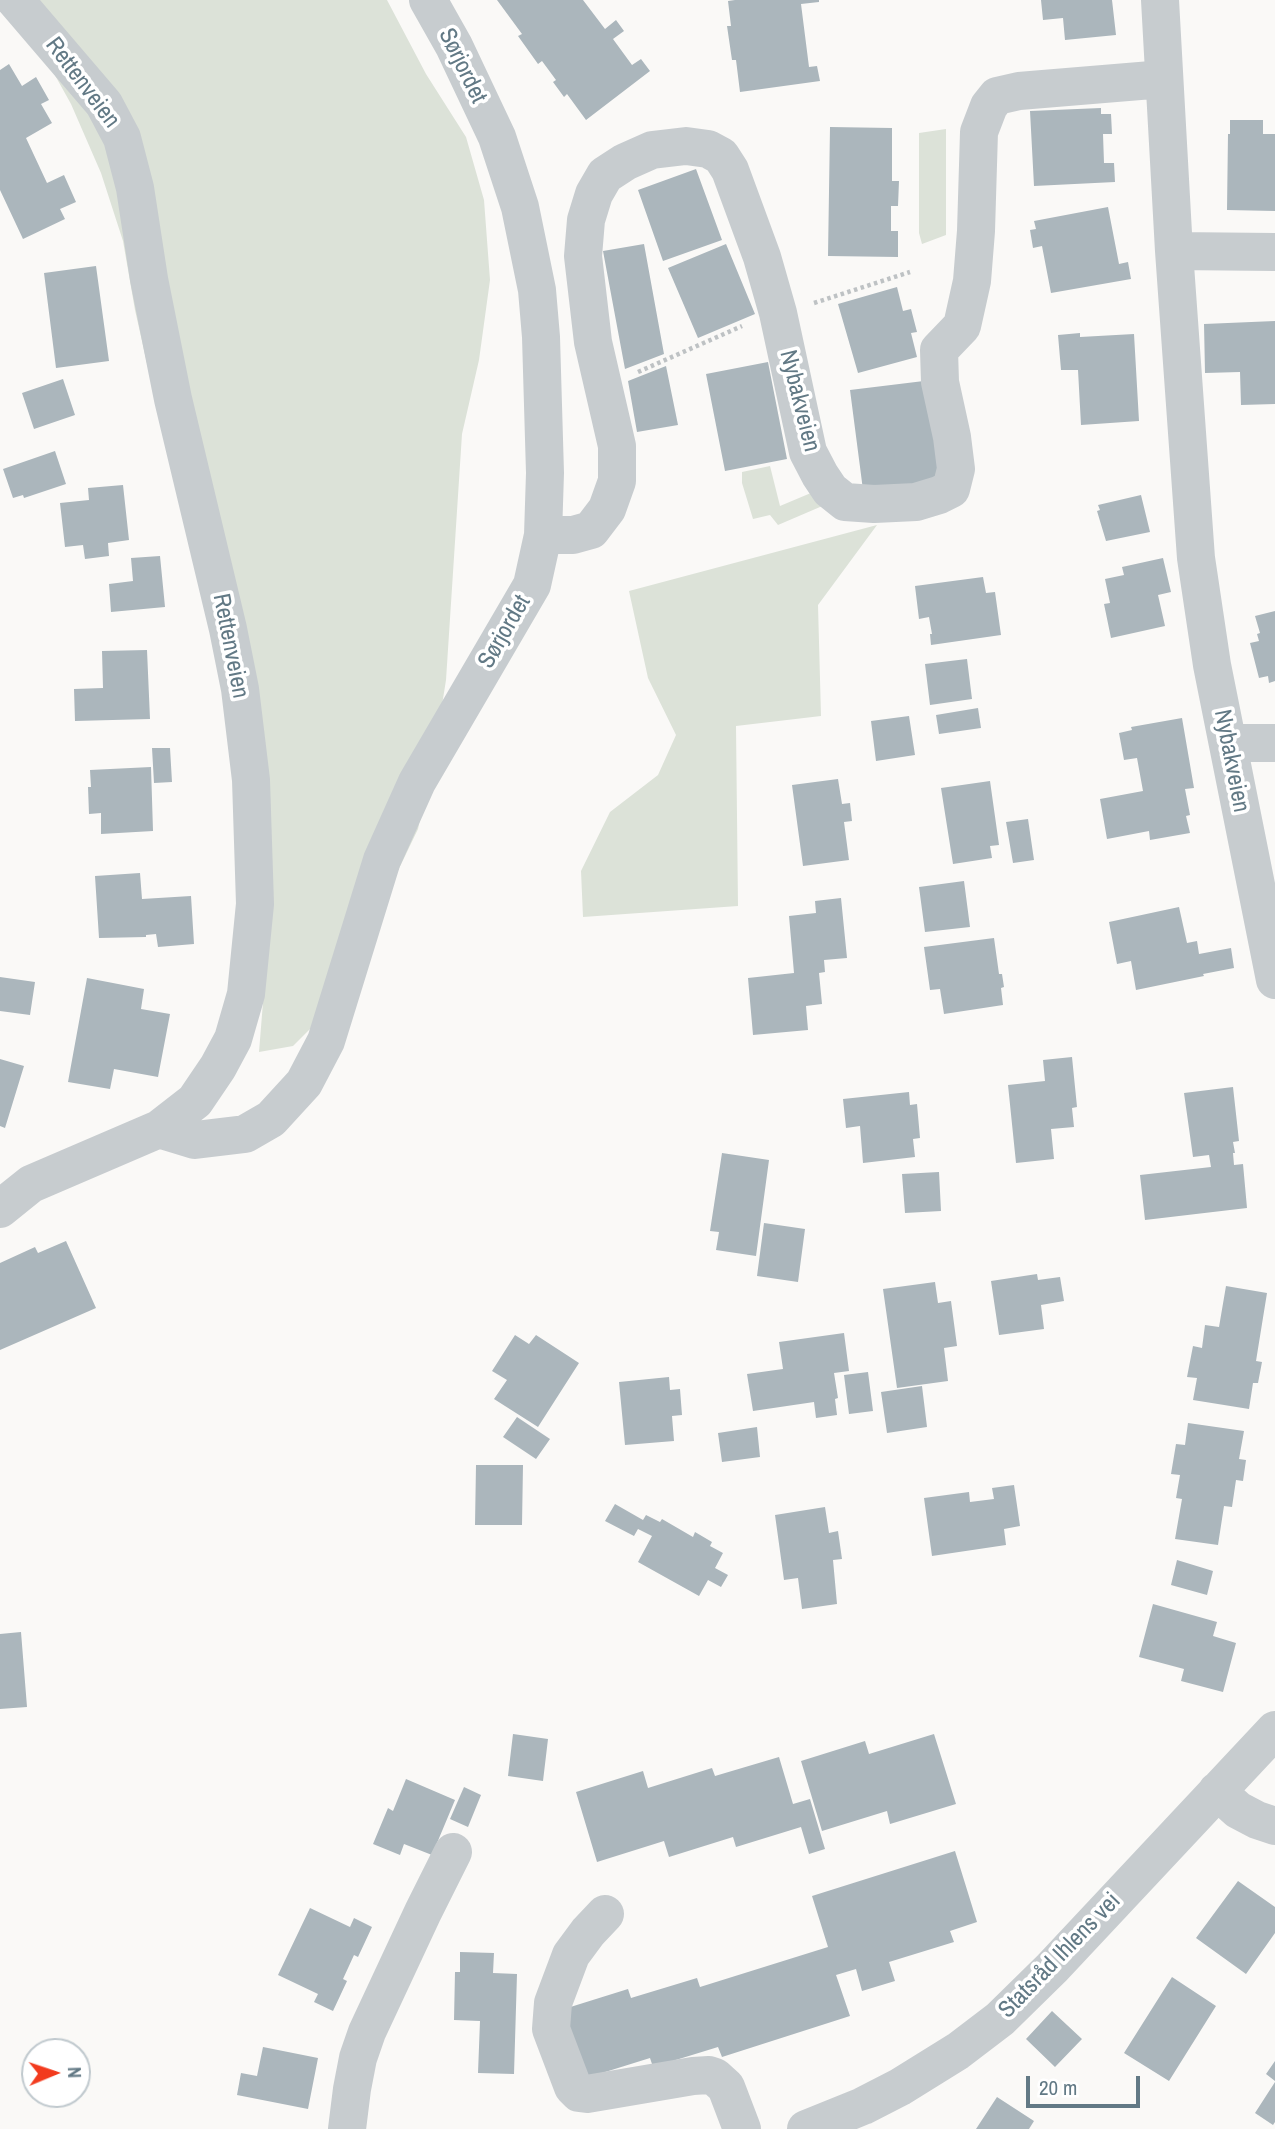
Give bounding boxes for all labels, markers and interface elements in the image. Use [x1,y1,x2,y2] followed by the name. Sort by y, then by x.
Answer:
[432,24,492,108] street label: Sørjordet
[39,32,125,134] street label: Rettenveien
[772,347,826,455] street label: Nybakveien
[473,590,537,674] street label: Sørjordet
[206,591,254,701] street label: Rettenveien
[1207,707,1255,815] street label: Nybakveien
[993,1887,1127,2025] street label: Statsråd Ihlens vei
[21,2038,91,2108] north arrow
[1030,2062,1144,2106] scale bar
[62,2066,88,2078] text: N
[1039,2073,1077,2102] text: 20 m

